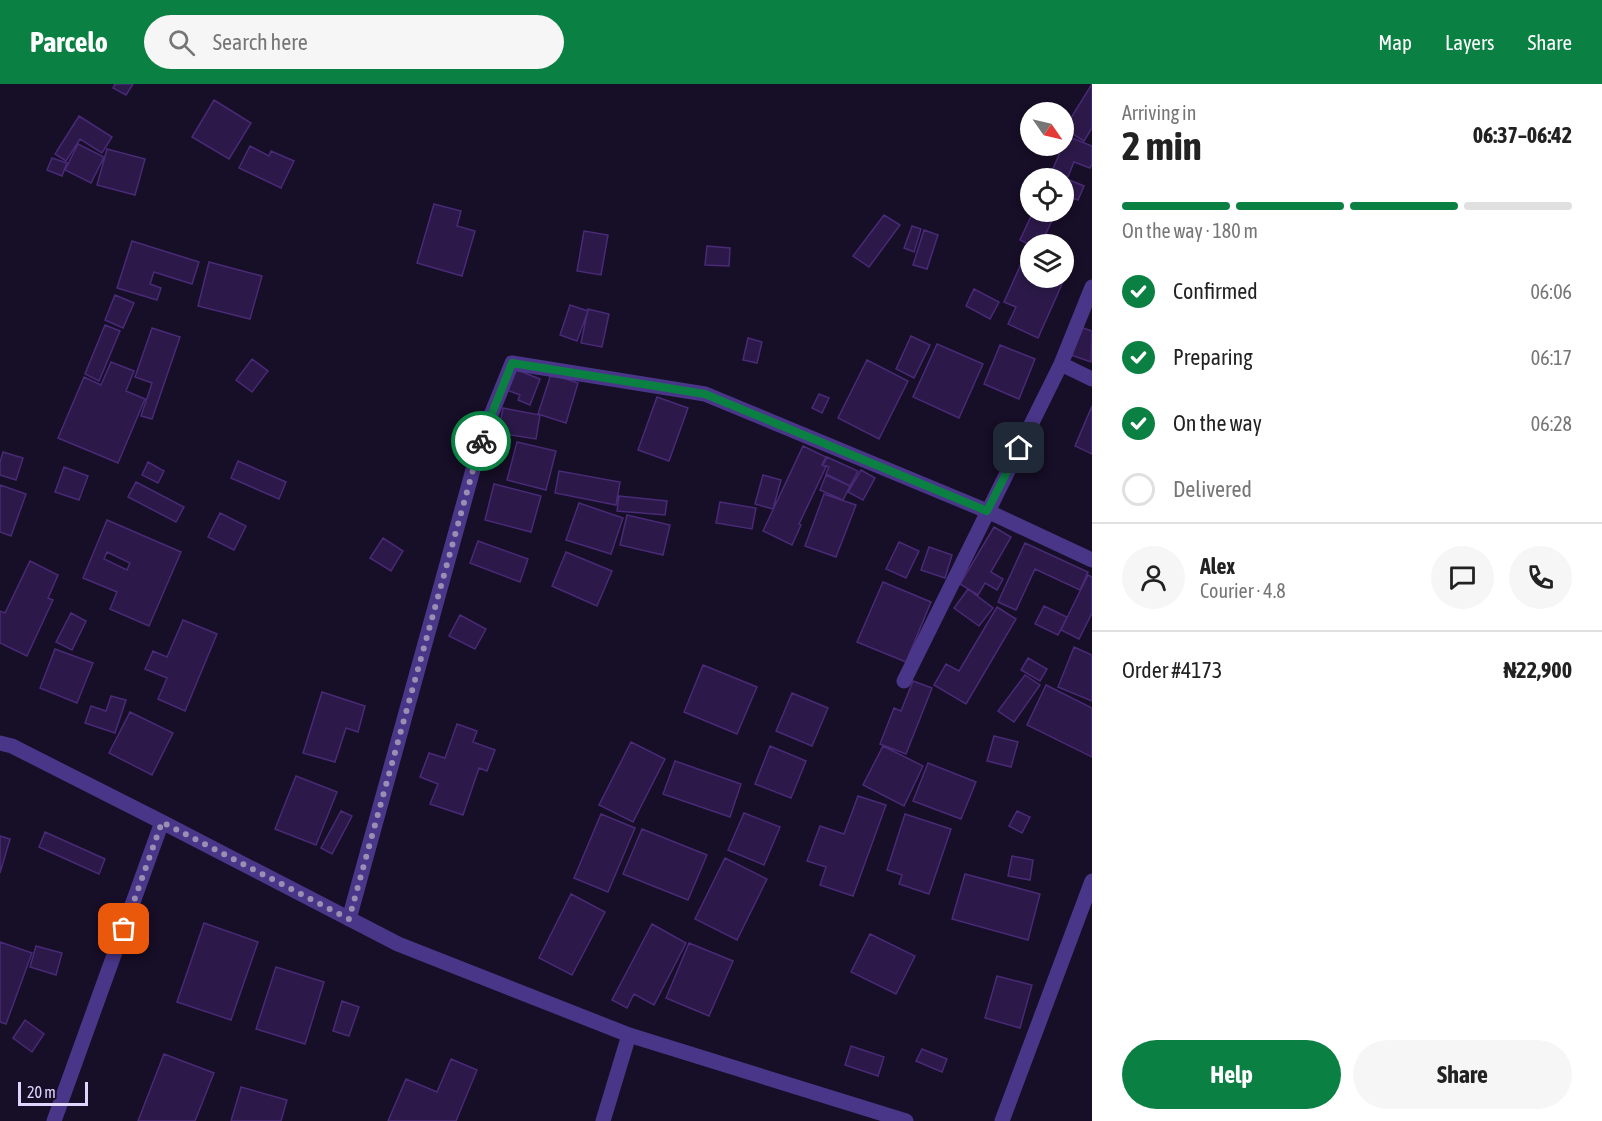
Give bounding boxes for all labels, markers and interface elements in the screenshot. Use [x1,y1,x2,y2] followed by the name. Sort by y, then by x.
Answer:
[144,15,564,69] search box
[30,26,108,58] text: Parcelo
[165,26,198,59] icon: search
[213,29,308,55] text: Search here
[1378,30,1412,54] text: Map
[1445,30,1495,54] text: Layers
[1528,30,1572,54] text: Share
[1122,101,1196,124] text: Arriving in
[1020,102,1074,156] north arrow
[1020,102,1074,288] map controls
[1473,122,1572,148] text: 06:37–06:42
[1122,124,1202,168] text: 2 min
[1020,168,1074,222] button: locate
[1122,219,1258,242] text: On the way · 180 m
[1020,234,1074,288] button: layers
[1122,275,1155,308] icon: check
[1173,278,1258,304] text: Confirmed
[1530,280,1572,303] text: 06:06
[1122,341,1155,374] icon: check
[1173,344,1253,370] text: Preparing
[1531,346,1572,369] text: 06:17
[1122,407,1155,440] icon: check
[1173,410,1262,436] text: On the way
[451,411,511,471] courier
[1531,412,1572,435] text: 06:28
[993,422,1044,473] pin
[465,425,498,458] icon: bike
[1002,431,1035,464] icon: home
[1173,476,1252,502] text: Delivered
[1122,546,1185,609] button: person
[1431,546,1494,609] button: chat
[1509,546,1572,609] button: phone
[1200,553,1235,579] text: Alex
[1200,579,1286,602] text: Courier · 4.8
[1122,657,1222,683] text: Order #4173
[1503,657,1572,683] text: ₦22,900
[98,903,149,954] pin
[107,912,140,945] icon: bag
[1122,1040,1341,1109] button: Help
[1353,1040,1572,1109] button: Share
[18,1079,88,1106] scale bar
[27,1083,56,1101] text: 20 m

